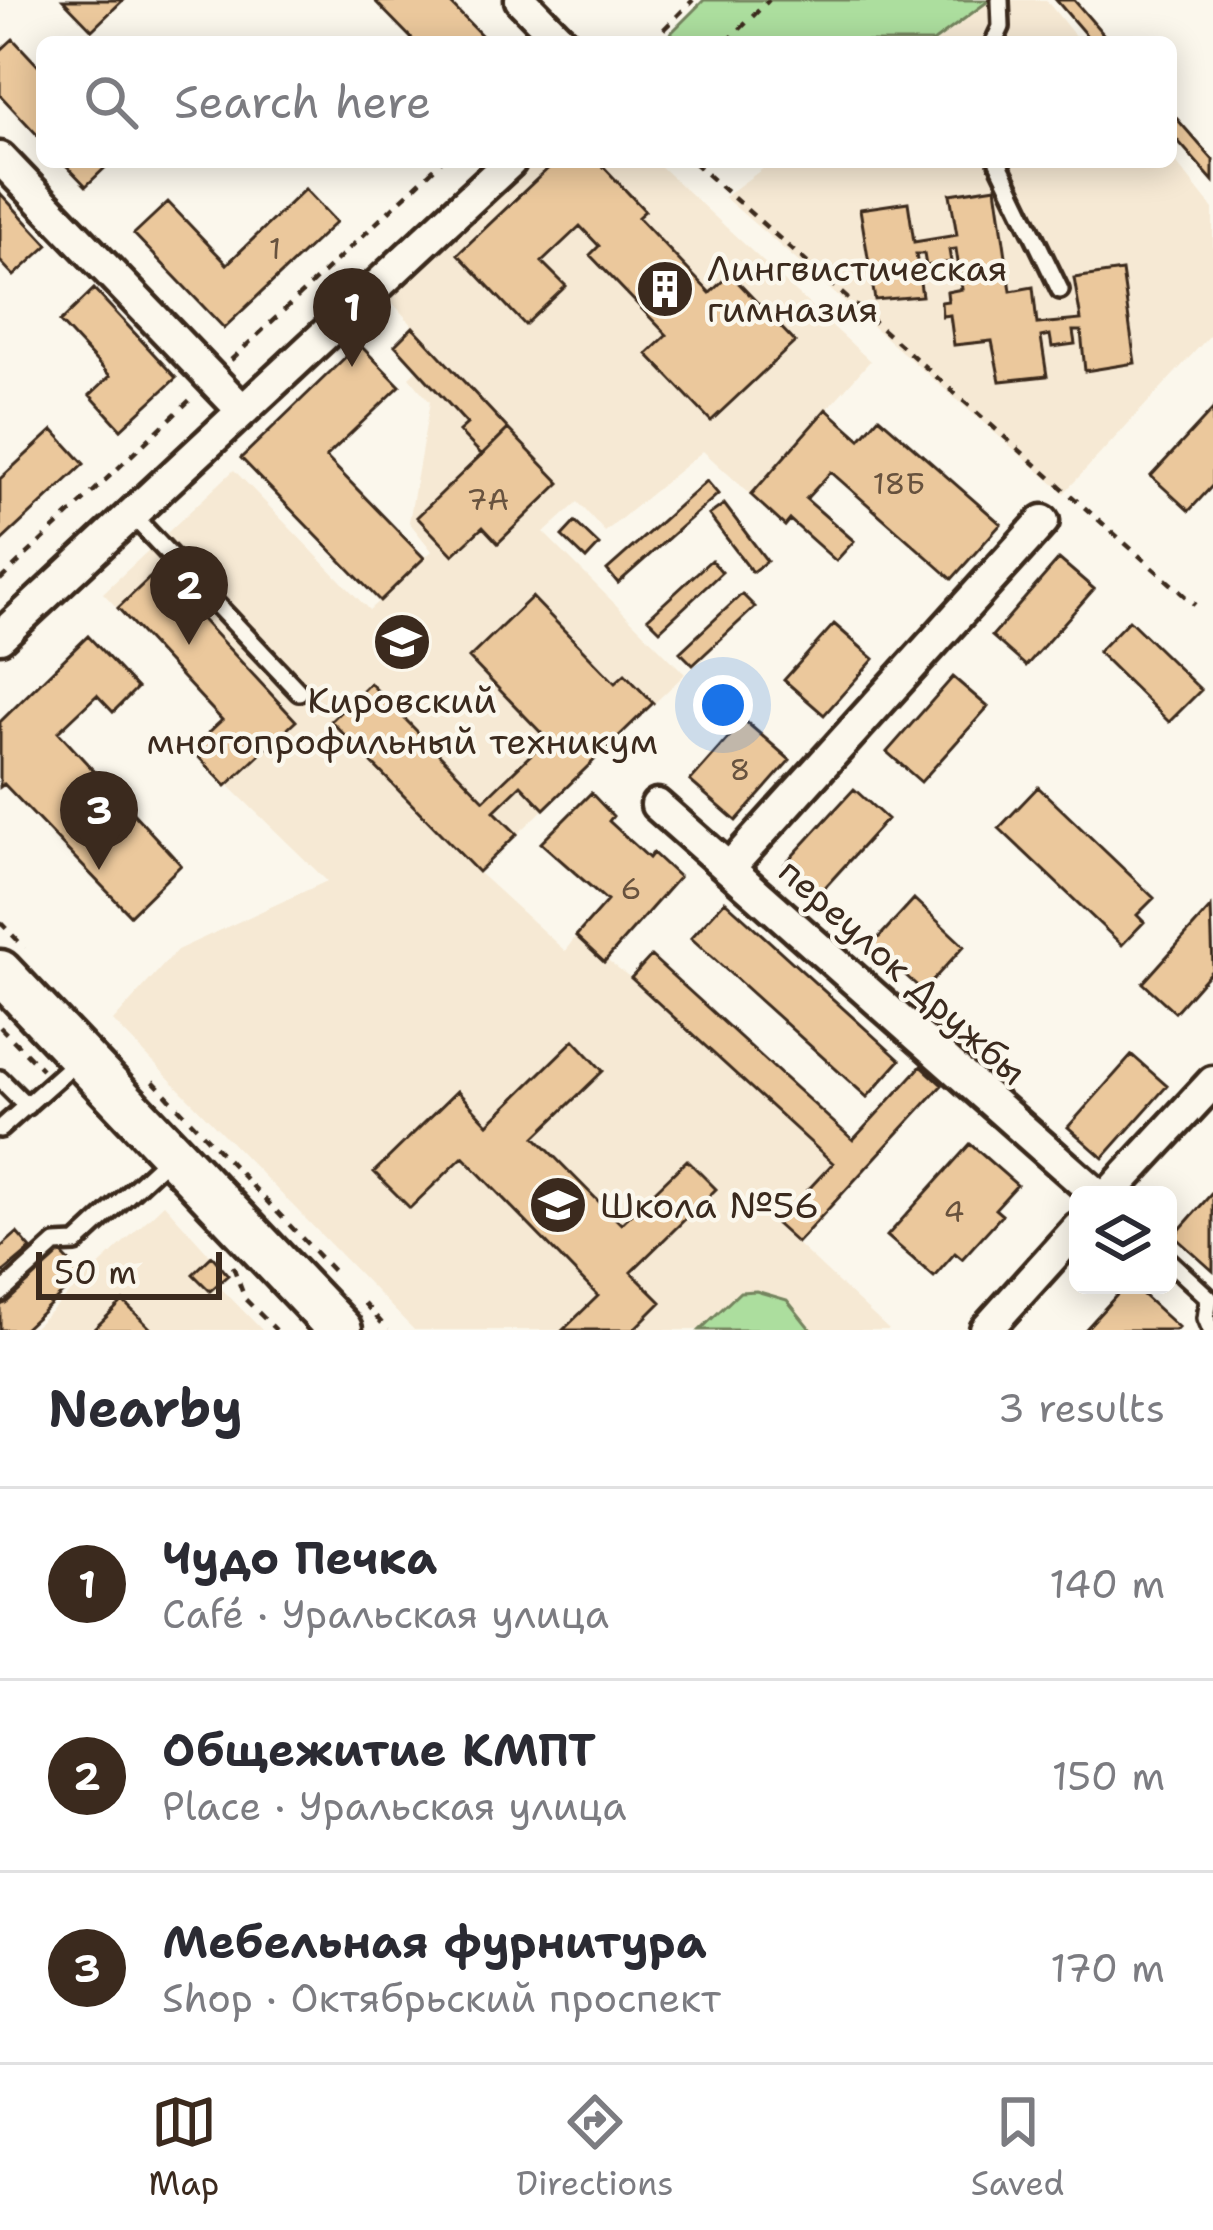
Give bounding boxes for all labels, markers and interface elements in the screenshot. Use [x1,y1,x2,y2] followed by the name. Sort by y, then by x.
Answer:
[36,36,1177,168] search box
[78,69,144,135] icon: search
[174,72,431,132] text: Search here
[269,228,281,269] house number: 1
[707,244,1008,334] place label: Лингвистическая гимназия
[634,258,696,320] building icon: Лингвистическая гимназия
[313,268,391,367] pin: 1
[873,463,925,504] house number: 18Б
[467,479,509,520] house number: 7А
[150,546,228,645] pin: 2
[371,611,433,673] school or university icon: Кировский многопрофильный техникум
[693,675,753,735] your location
[146,676,658,766] place label: Кировский многопрофильный техникум
[730,749,751,790] house number: 8
[60,771,138,870] pin: 3
[768,847,1037,1096] street label: переулок Дружбы
[621,868,642,909] house number: 6
[527,1174,589,1236] school or university icon: Школа №56
[600,1181,819,1230] place label: Школа №56
[1069,1186,1177,1294] map controls
[1069,1186,1177,1294] button: layers
[944,1191,965,1232] house number: 4
[36,1246,222,1299] scale bar
[54,1250,137,1295] text: 50 m
[48,1374,243,1442] text: Nearby
[998,1382,1165,1434] text: 3 results
[162,1528,437,1588] text: Чудо Печка
[78,1558,96,1610] text: 1
[1049,1558,1165,1610] text: 140 m
[162,1588,609,1640] text: Café · Уральская улица
[162,1720,596,1780] text: Общежитие КМПТ
[73,1750,101,1802] text: 2
[1052,1750,1165,1802] text: 150 m
[162,1780,626,1832] text: Place · Уральская улица
[162,1912,707,1972] text: Мебельная фурнитура
[73,1942,101,1994] text: 3
[1050,1942,1165,1994] text: 170 m
[162,1972,721,2024] text: Shop · Октябрьский проспект
[149,2089,219,2206] tab: Map
[516,2089,674,2206] tab: Directions
[971,2089,1064,2206] tab: Saved

